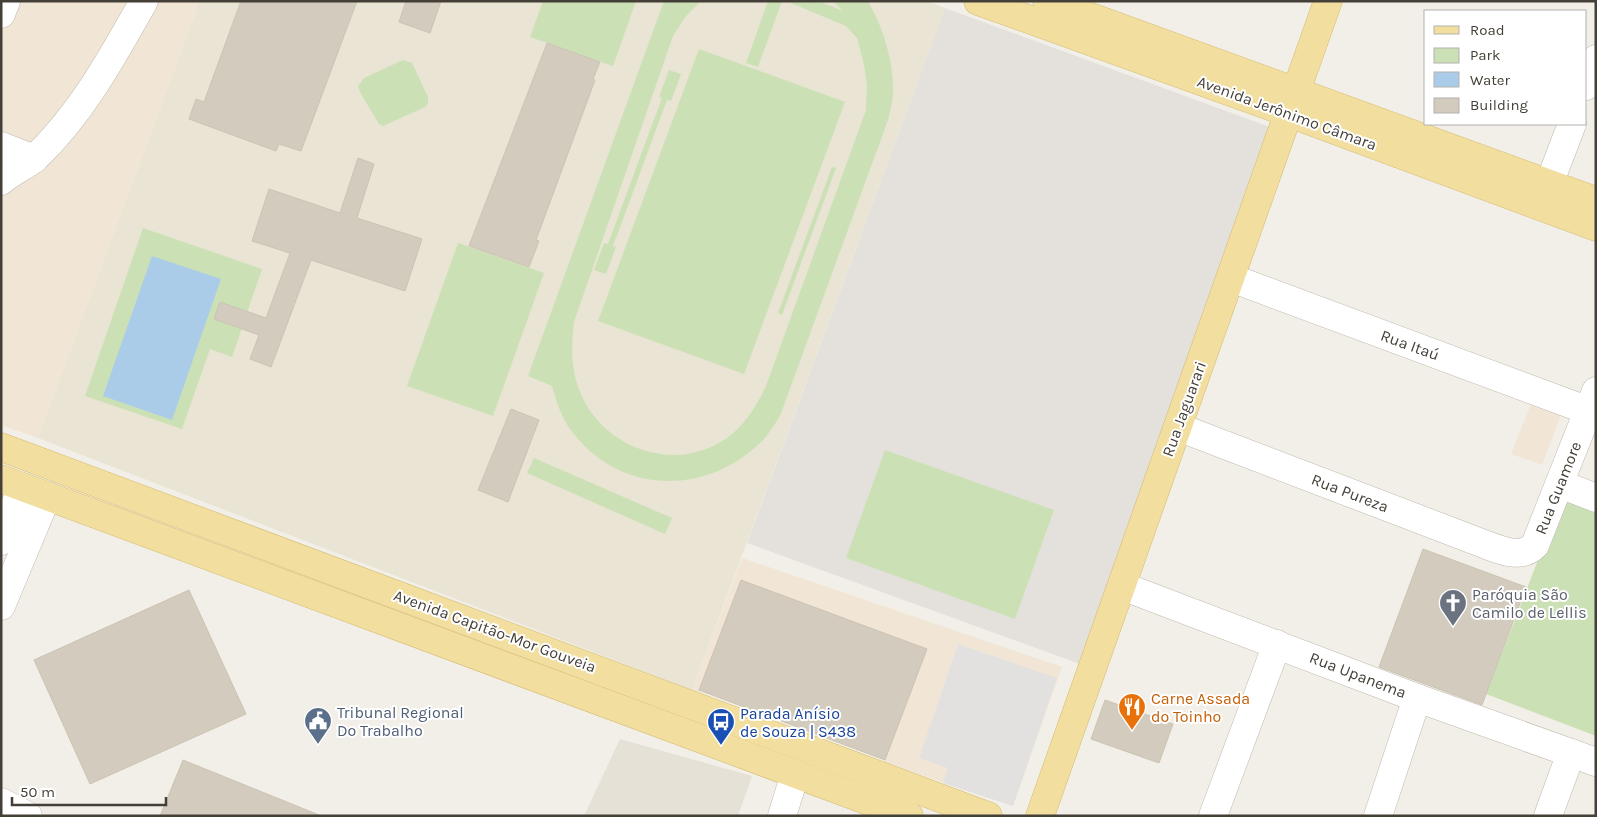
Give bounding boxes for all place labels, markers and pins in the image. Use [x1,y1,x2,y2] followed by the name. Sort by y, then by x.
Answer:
[1472,585,1587,622] place label: Paróquia São Camilo de Lellis
[1438,588,1468,627] church icon: Paróquia São Camilo de Lellis
[1151,689,1250,726] place label: Carne Assada do Toinho
[1117,692,1147,731] restaurant icon: Carne Assada do Toinho
[337,703,464,740] place label: Tribunal Regional Do Trabalho
[740,704,856,741] place label: Parada Anísio de Souza | S438
[303,706,333,745] public building icon: Tribunal Regional Do Trabalho
[706,707,736,746] bus stop icon: Parada Anísio de Souza | S438

